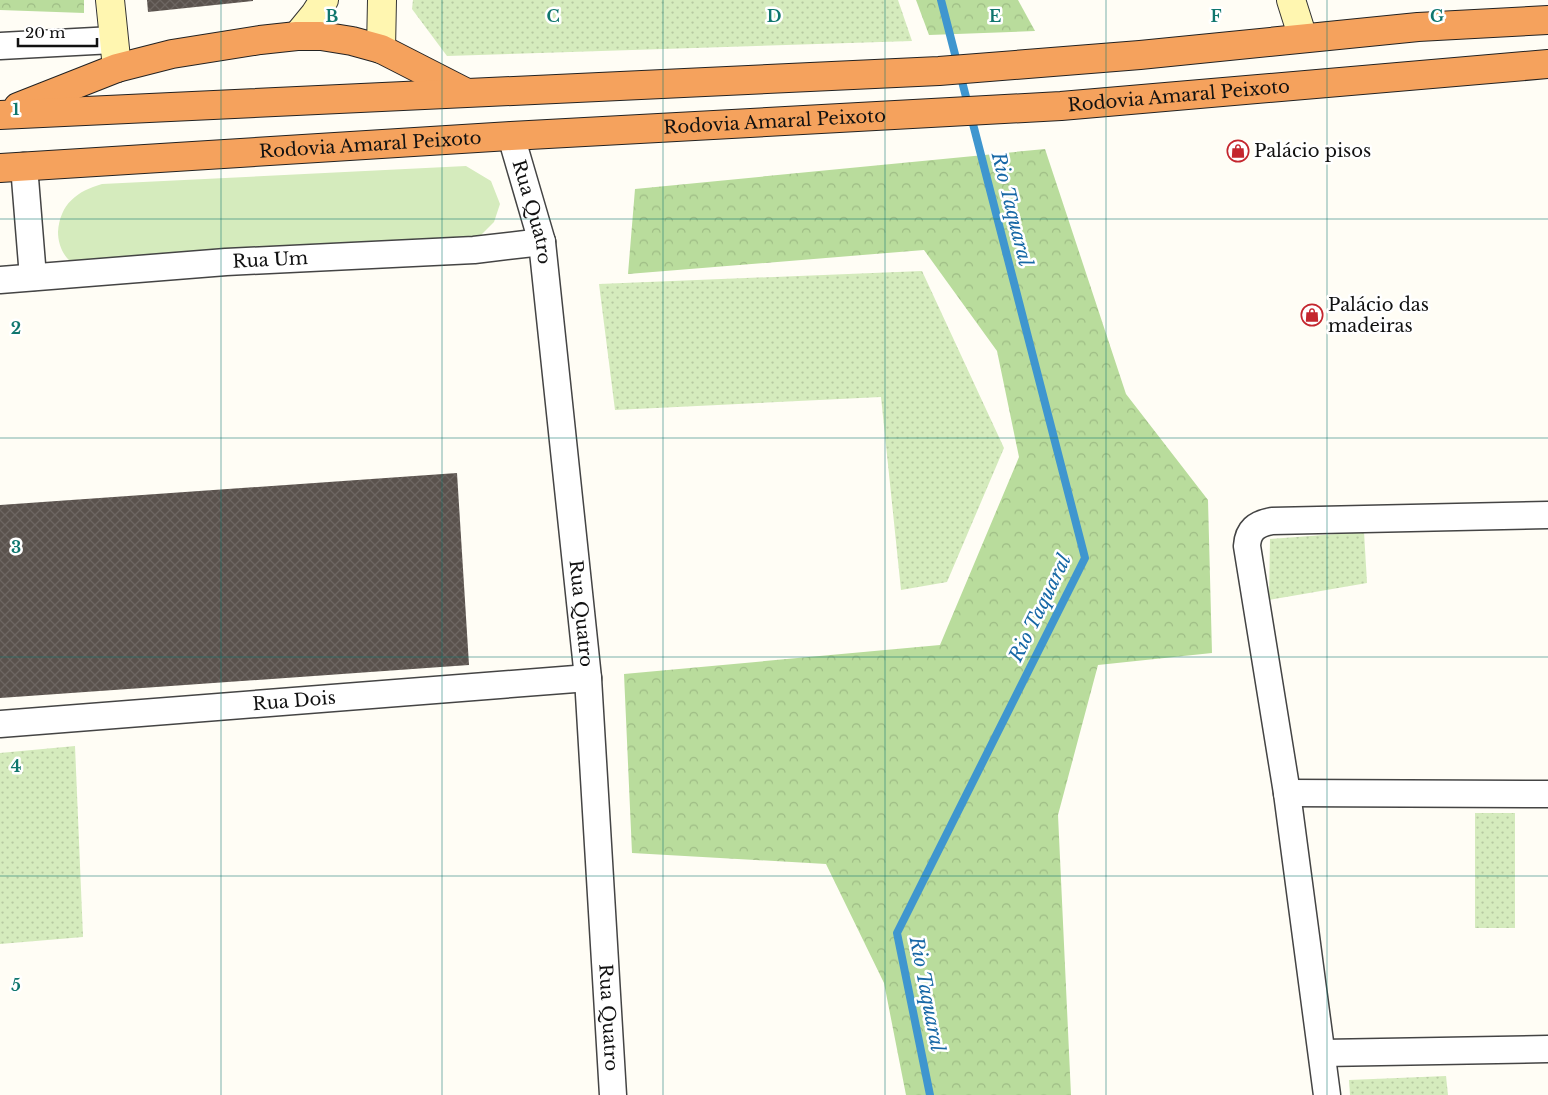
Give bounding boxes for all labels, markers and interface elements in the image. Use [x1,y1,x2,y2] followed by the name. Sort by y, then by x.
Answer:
[326,6,339,26] text: B
[546,6,560,26] text: C
[767,6,781,26] text: D
[989,6,1001,26] text: E
[1210,6,1222,26] text: F
[1430,6,1444,26] text: G
[18,15,96,47] scale bar
[25,23,65,42] text: 20 m
[1067,75,1291,116] street label: Rodovia Amaral Peixoto
[13,99,20,119] text: 1
[663,105,886,139] street label: Rodovia Amaral Peixoto
[258,127,482,163] street label: Rodovia Amaral Peixoto
[1226,139,1250,163] shop icon: Palácio pisos
[1254,140,1371,162] place label: Palácio pisos
[986,149,1037,268] water label: Rio Taquaral
[508,157,555,265] street label: Rua Quatro
[232,247,308,273] street label: Rua Um
[1328,294,1429,337] place label: Palácio das madeiras
[1300,303,1324,327] shop icon: Palácio das madeiras
[11,318,21,338] text: 2
[11,537,21,557] text: 3
[1004,550,1076,666] water label: Rio Taquaral
[565,559,598,668] street label: Rua Quatro
[252,687,336,715] street label: Rua Dois
[11,756,21,776] text: 4
[904,934,949,1053] water label: Rio Taquaral
[594,963,623,1072] street label: Rua Quatro
[11,975,21,995] text: 5

